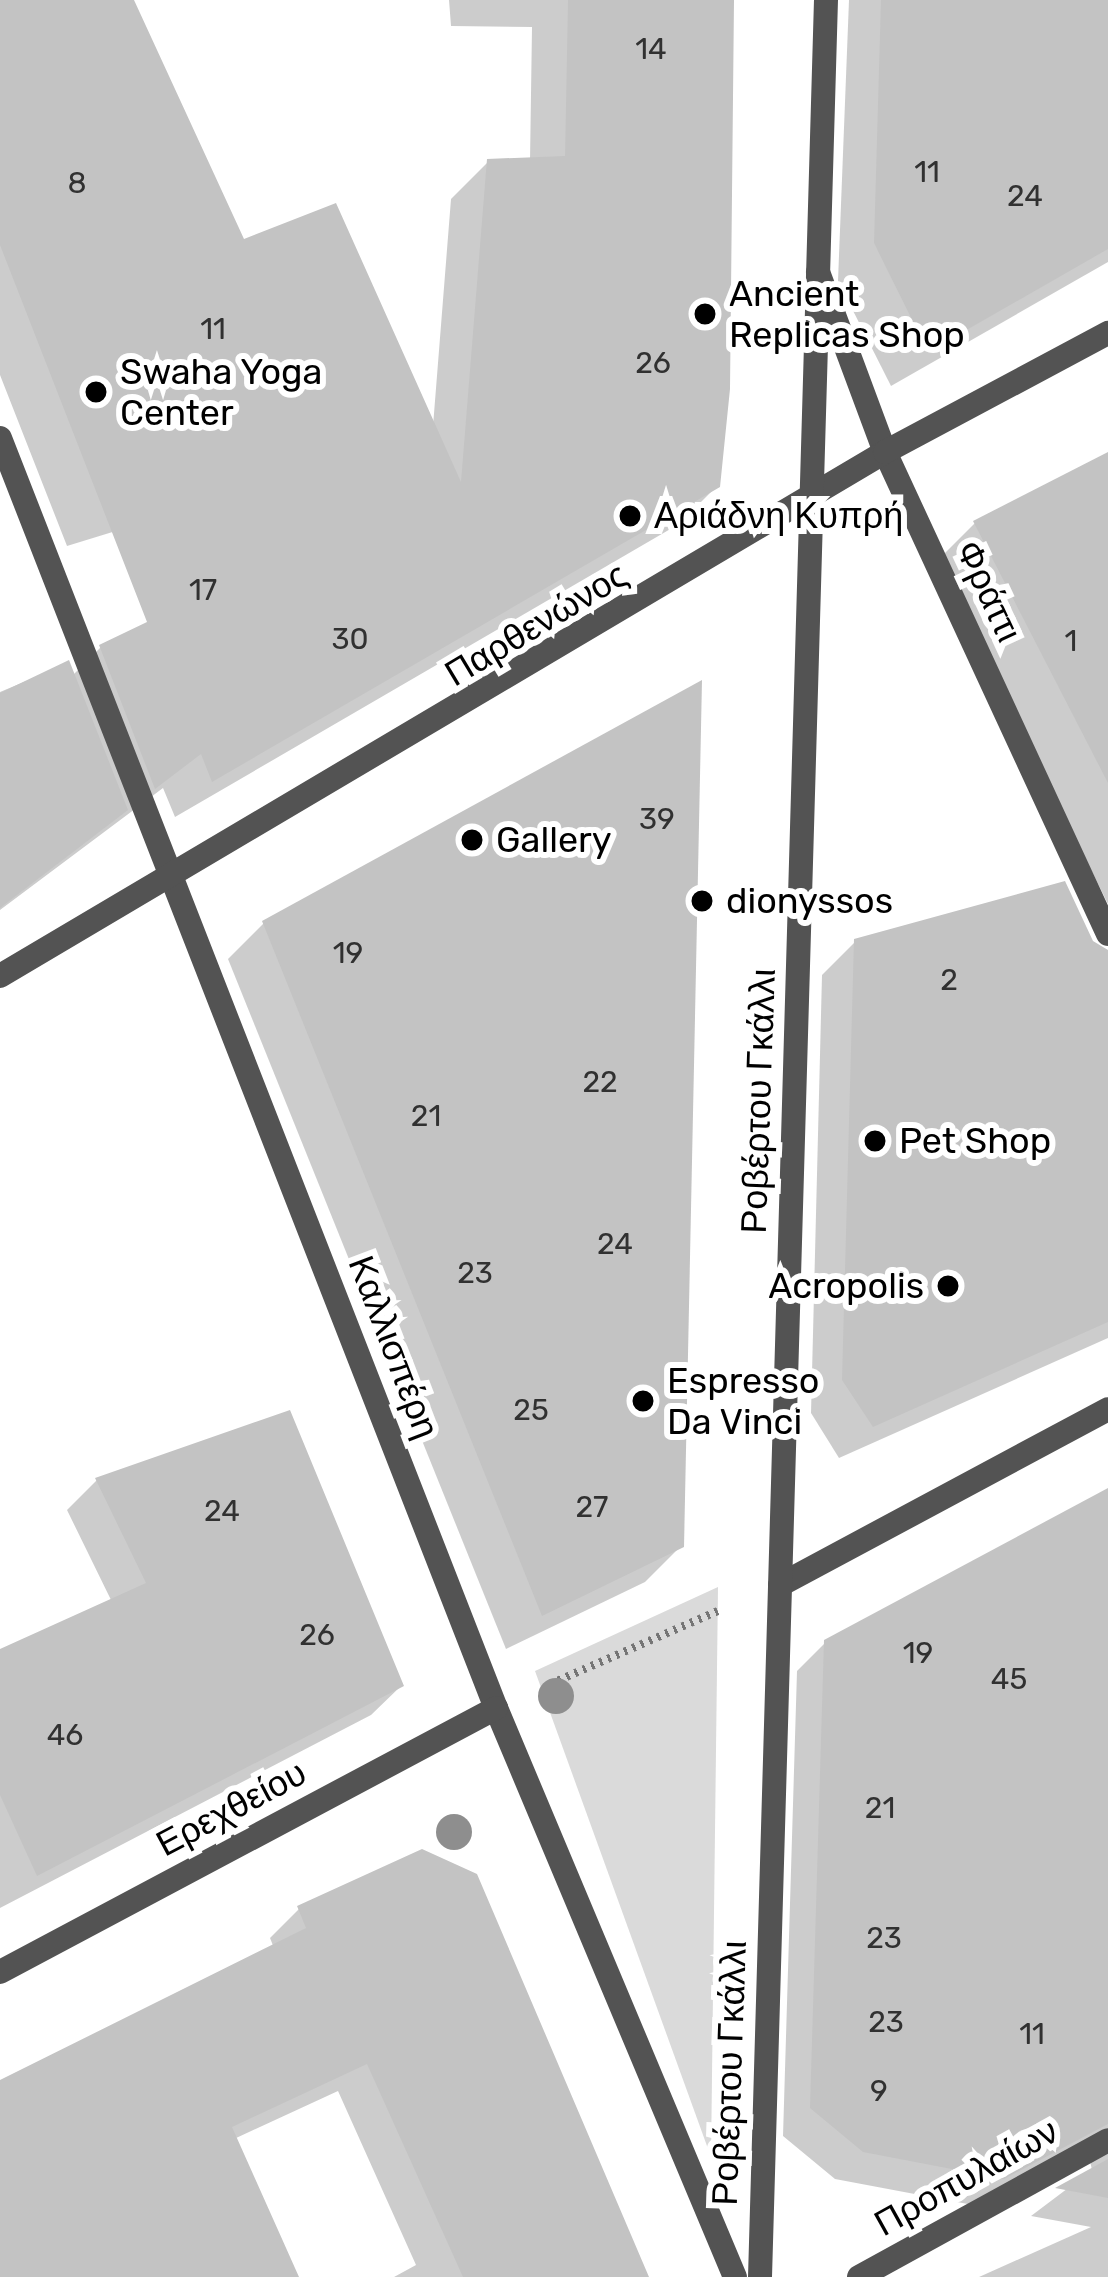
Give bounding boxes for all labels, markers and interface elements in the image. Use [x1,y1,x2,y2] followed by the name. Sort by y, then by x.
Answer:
[635,31,667,67] house number: 14
[914,154,940,190] house number: 11
[67,165,87,201] house number: 8
[1007,178,1043,214] house number: 24
[729,271,965,356] place label: Ancient Replicas Shop
[692,301,718,327] marker: Ancient Replicas Shop
[200,311,226,347] house number: 11
[635,345,671,381] house number: 26
[120,349,323,434] place label: Swaha Yoga Center
[83,379,109,405] marker: Swaha Yoga Center
[654,494,903,538] place label: Αριάδνη Κυπρή
[617,503,643,529] marker: Αριάδνη Κυπρή
[947,534,1031,648] street label: Φράττι
[437,553,635,695] street label: Παρθενώνος
[189,572,217,608] house number: 17
[331,621,369,657] house number: 30
[1065,623,1077,659] house number: 1
[639,801,675,837] house number: 39
[496,818,612,862] place label: Gallery
[459,827,485,853] marker: Gallery
[726,879,893,923] place label: dionyssos
[689,888,715,914] marker: dionyssos
[333,935,363,971] house number: 19
[940,962,958,998] house number: 2
[732,968,784,1234] street label: Ροβέρτου Γκάλλι
[582,1064,618,1100] house number: 22
[411,1098,441,1134] house number: 21
[899,1119,1051,1163] place label: Pet Shop
[862,1128,888,1154] marker: Pet Shop
[597,1226,633,1262] house number: 24
[339,1250,449,1444] street label: Καλλισπέρη
[457,1255,493,1291] house number: 23
[768,1264,924,1308] place label: Acropolis
[935,1273,961,1299] marker: Acropolis
[667,1358,820,1443] place label: Espresso Da Vinci
[630,1388,656,1414] marker: Espresso Da Vinci
[513,1392,549,1428] house number: 25
[576,1489,608,1525] house number: 27
[204,1493,240,1529] house number: 24
[299,1617,335,1653] house number: 26
[903,1635,933,1671] house number: 19
[991,1661,1027,1697] house number: 45
[47,1717,83,1753] house number: 46
[149,1751,313,1865] street label: Ερεχθείου
[865,1790,895,1826] house number: 21
[866,1920,902,1956] house number: 23
[703,1940,755,2206] street label: Ροβέρτου Γκάλλι
[868,2004,904,2040] house number: 23
[1019,2016,1045,2052] house number: 11
[870,2073,888,2109] house number: 9
[867,2109,1065,2245] street label: Προπυλαίων

